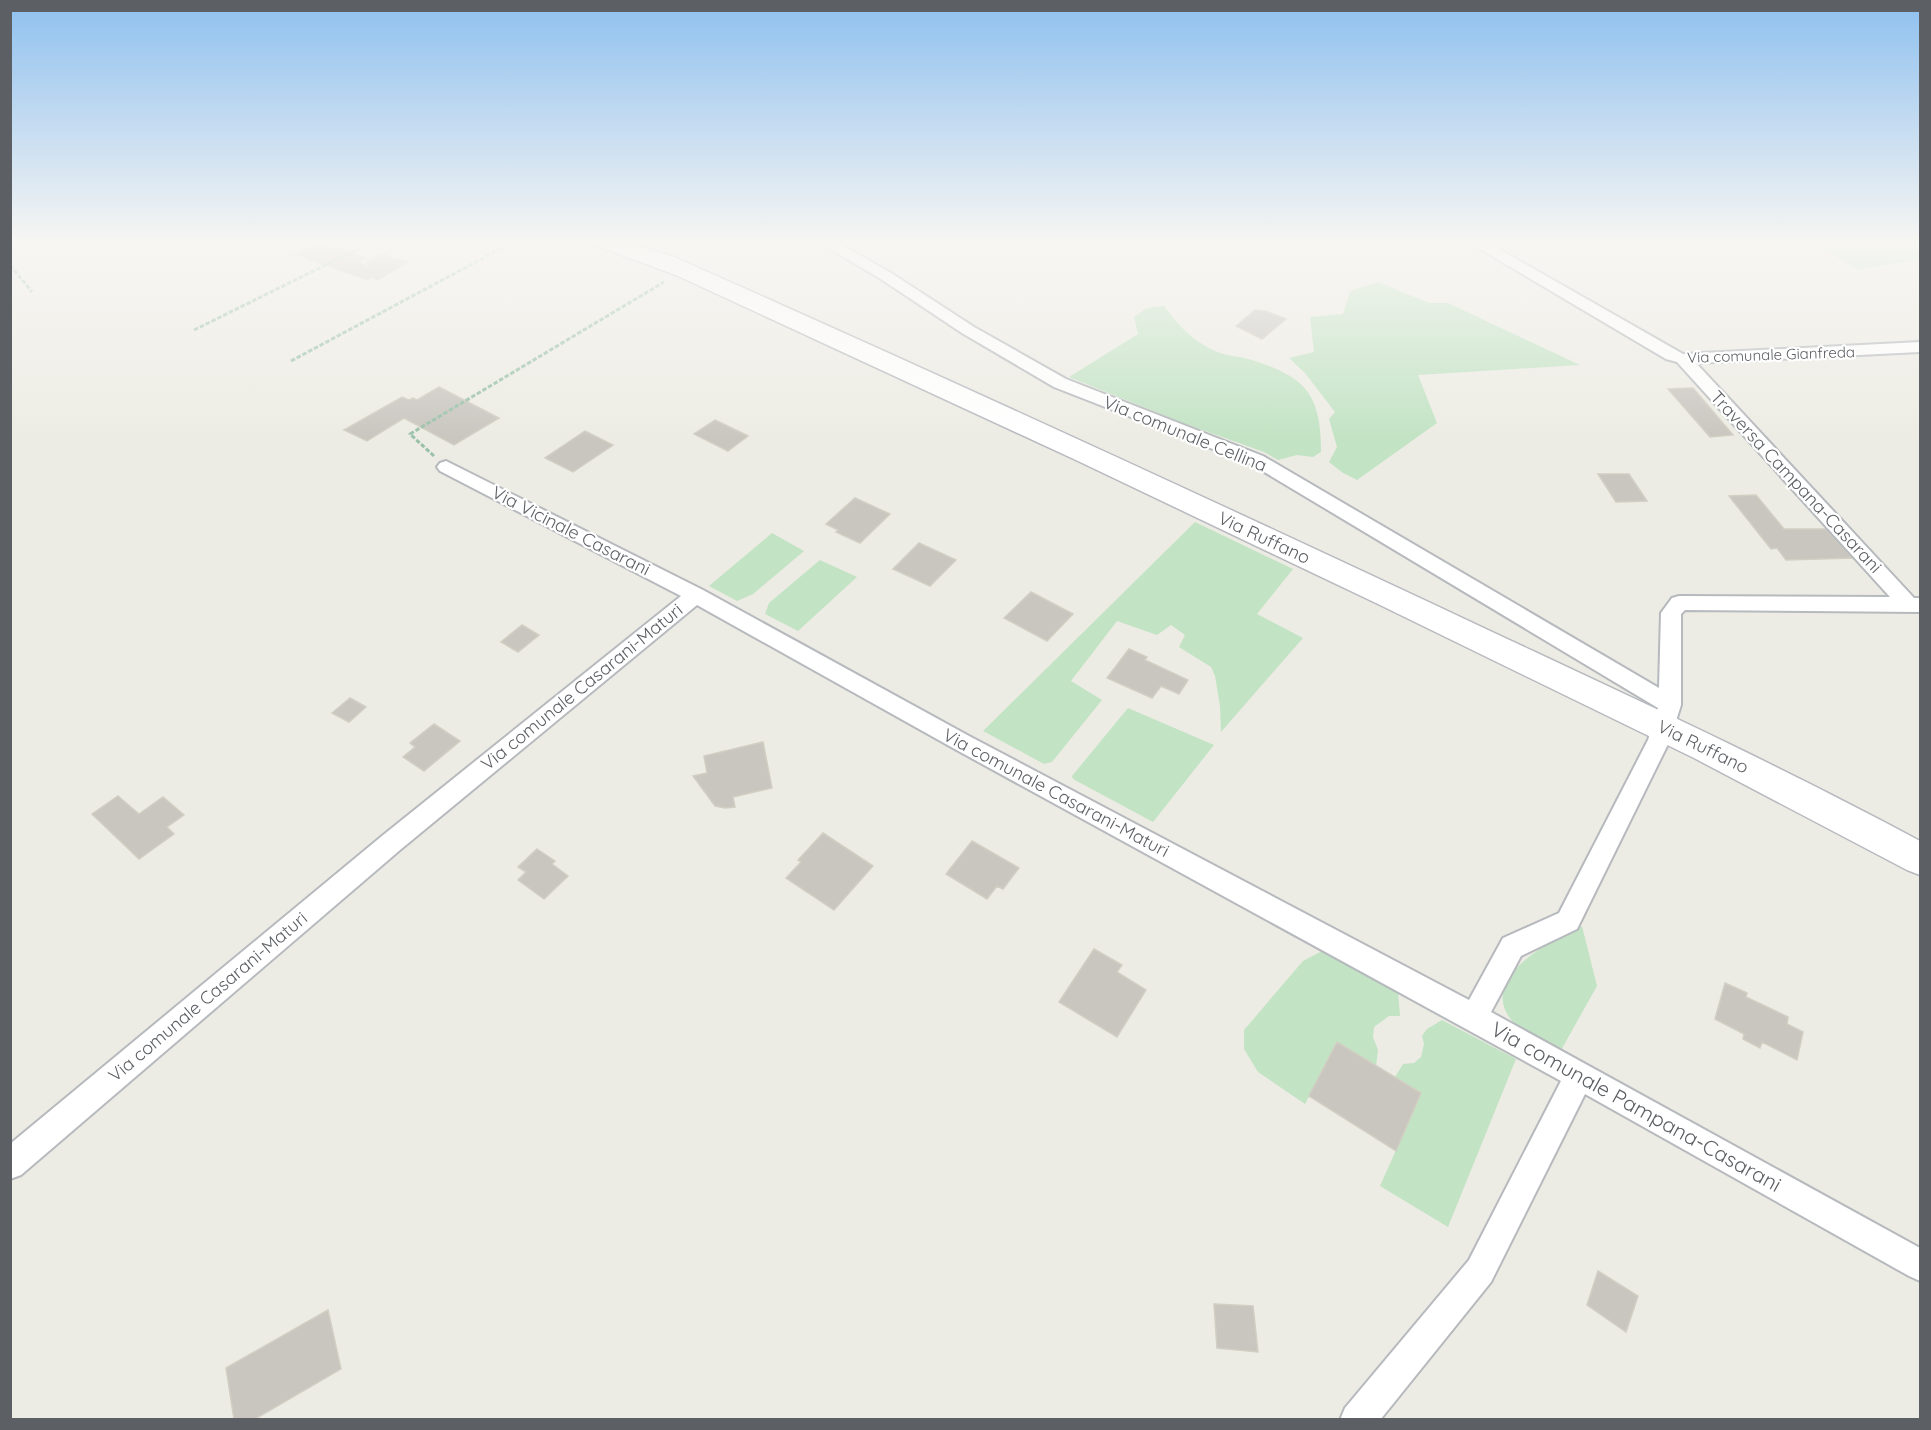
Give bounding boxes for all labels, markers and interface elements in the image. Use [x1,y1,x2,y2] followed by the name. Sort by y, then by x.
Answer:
[1687,342,1855,367] street label: Via comunale Gianfreda
[1706,386,1887,578] street label: Traversa Campana-Casarani
[1100,390,1270,477] street label: Via comunale Cellina
[488,481,654,581] street label: Via Vicinale Casarani
[1215,506,1314,569] street label: Via Ruffano
[476,598,687,775] street label: Via comunale Casarani-Maturi
[1654,715,1753,779] street label: Via Ruffano
[939,723,1173,862] street label: Via comunale Casarani-Maturi
[103,907,312,1087] street label: Via comunale Casarani-Maturi
[1487,1015,1786,1197] street label: Via comunale Pampana-Casarani

